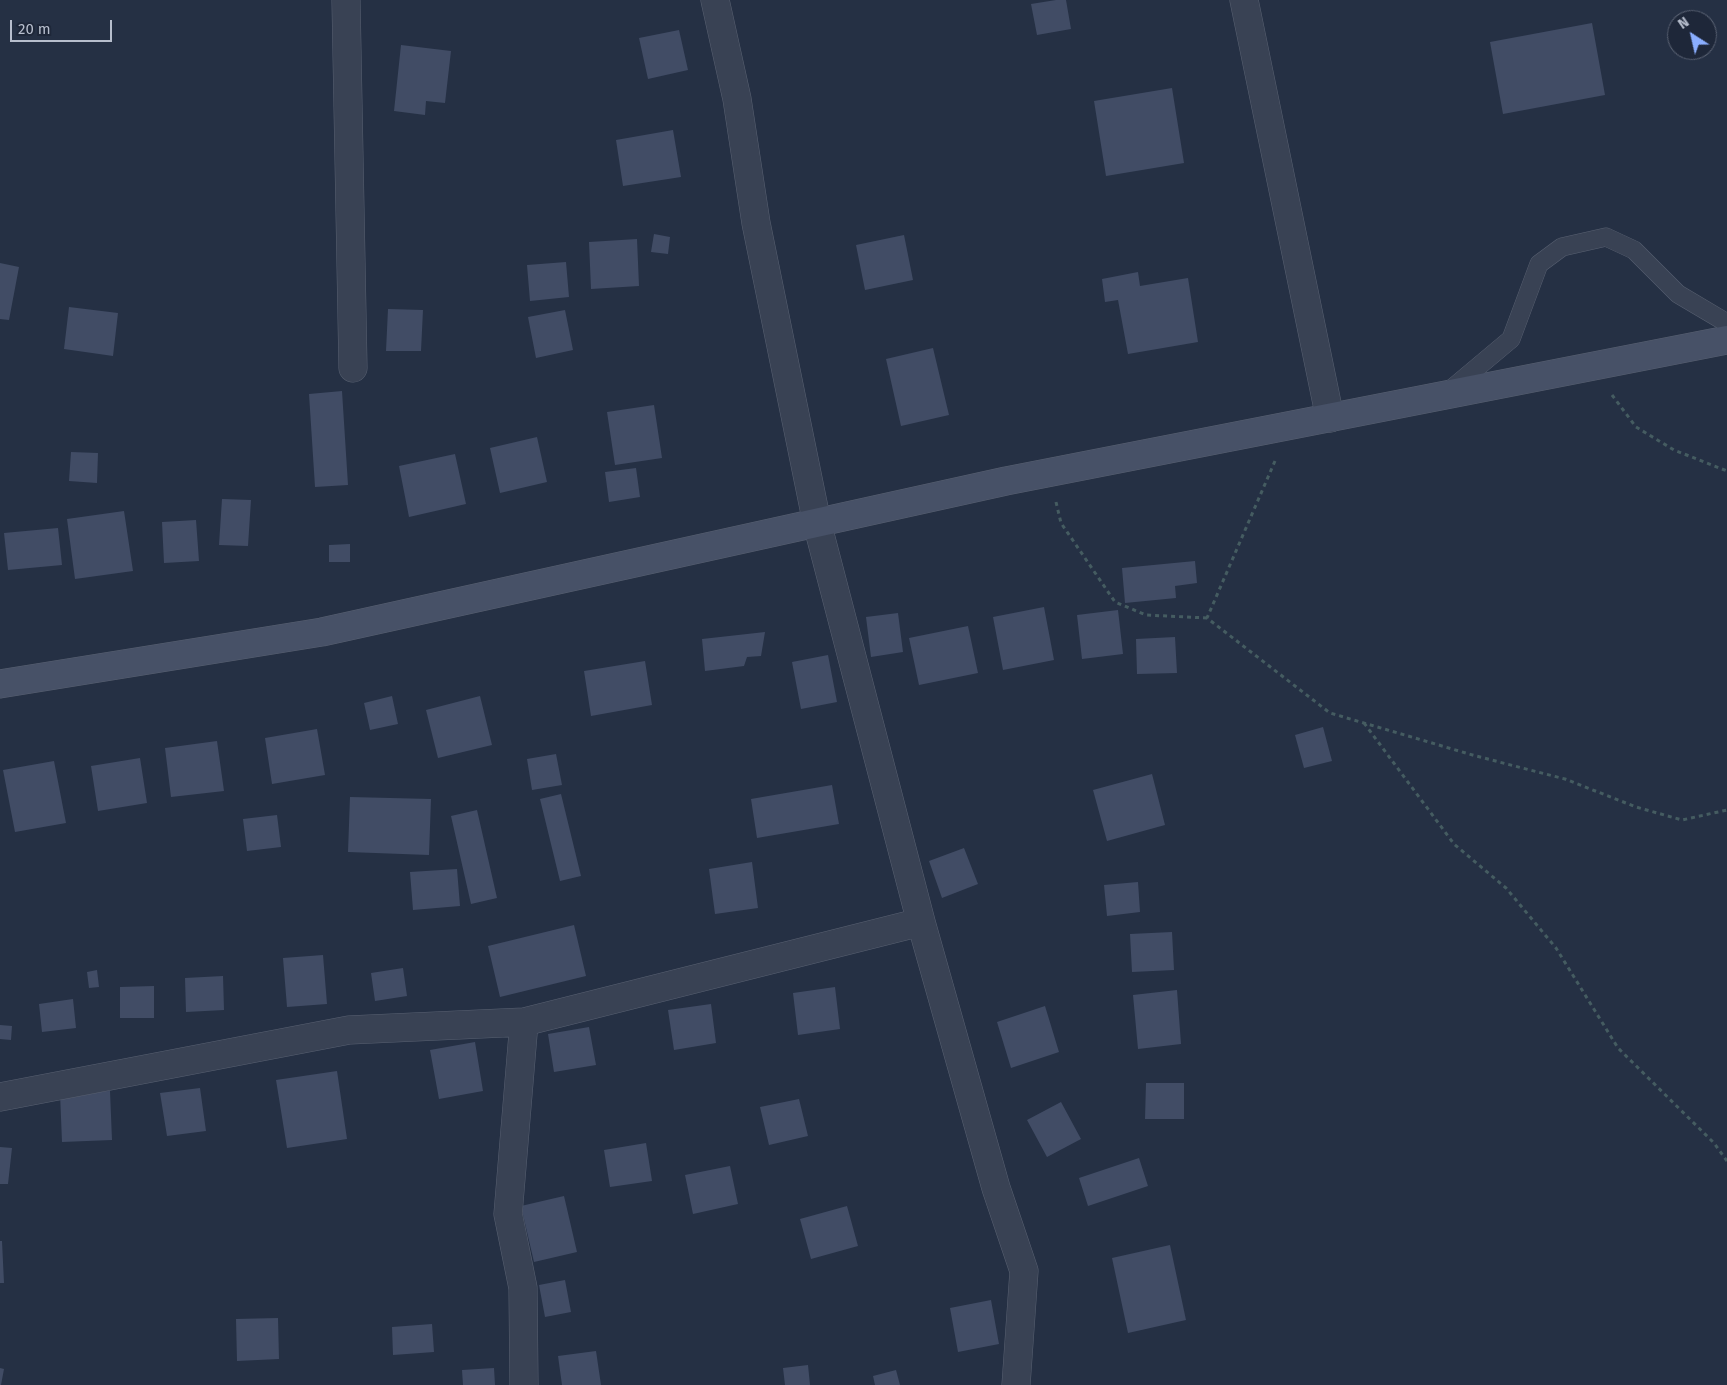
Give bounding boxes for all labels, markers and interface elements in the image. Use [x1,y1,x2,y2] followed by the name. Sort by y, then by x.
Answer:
[12,10,115,42] scale bar
[1667,10,1717,60] north arrow
[1675,13,1692,33] text: N
[18,20,51,38] text: 20 m

